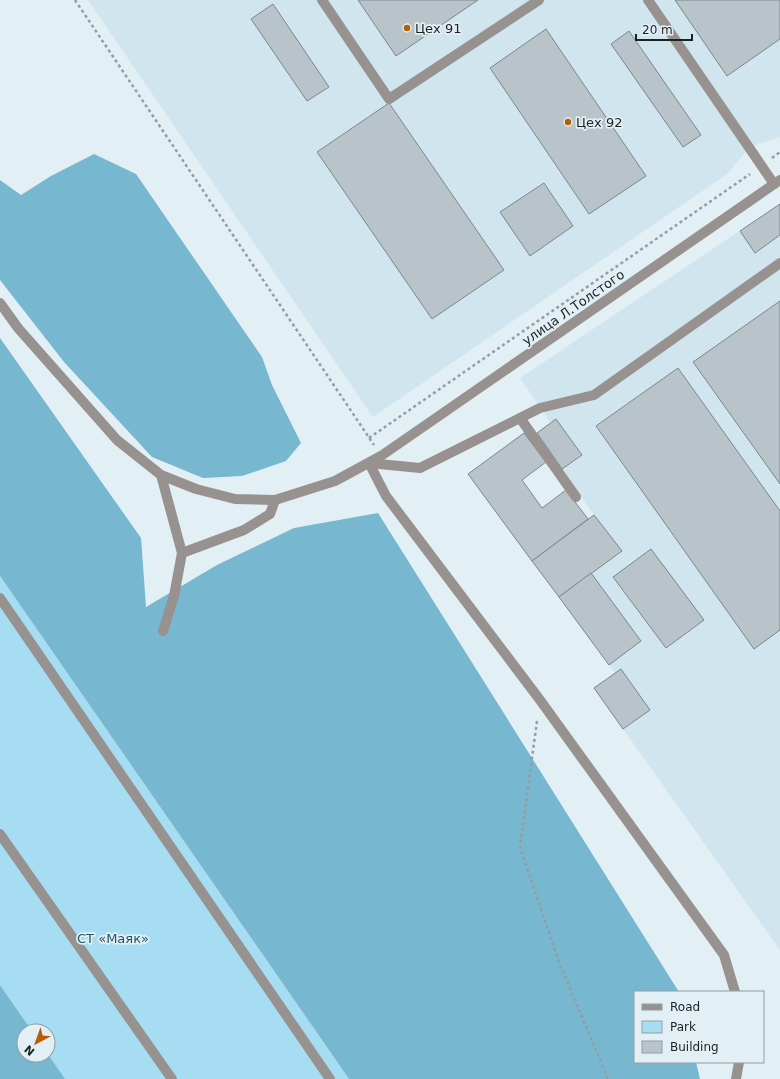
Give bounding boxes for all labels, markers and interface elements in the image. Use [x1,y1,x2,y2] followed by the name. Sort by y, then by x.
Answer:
[636,16,692,42] scale bar
[415,21,461,36] place label: Цех 91
[402,23,412,33] marker: Цех 91
[642,23,673,37] text: 20 m
[576,115,622,130] place label: Цех 92
[563,117,573,127] marker: Цех 92
[519,267,627,348] street label: улица Л.Толстого
[77,931,149,946] park label: СТ «Маяк»
[634,991,764,1063] legend
[670,1000,700,1014] text: Road
[670,1020,696,1034] text: Park
[16,1023,56,1063] north arrow
[670,1040,719,1054] text: Building
[22,1042,38,1058] text: N

